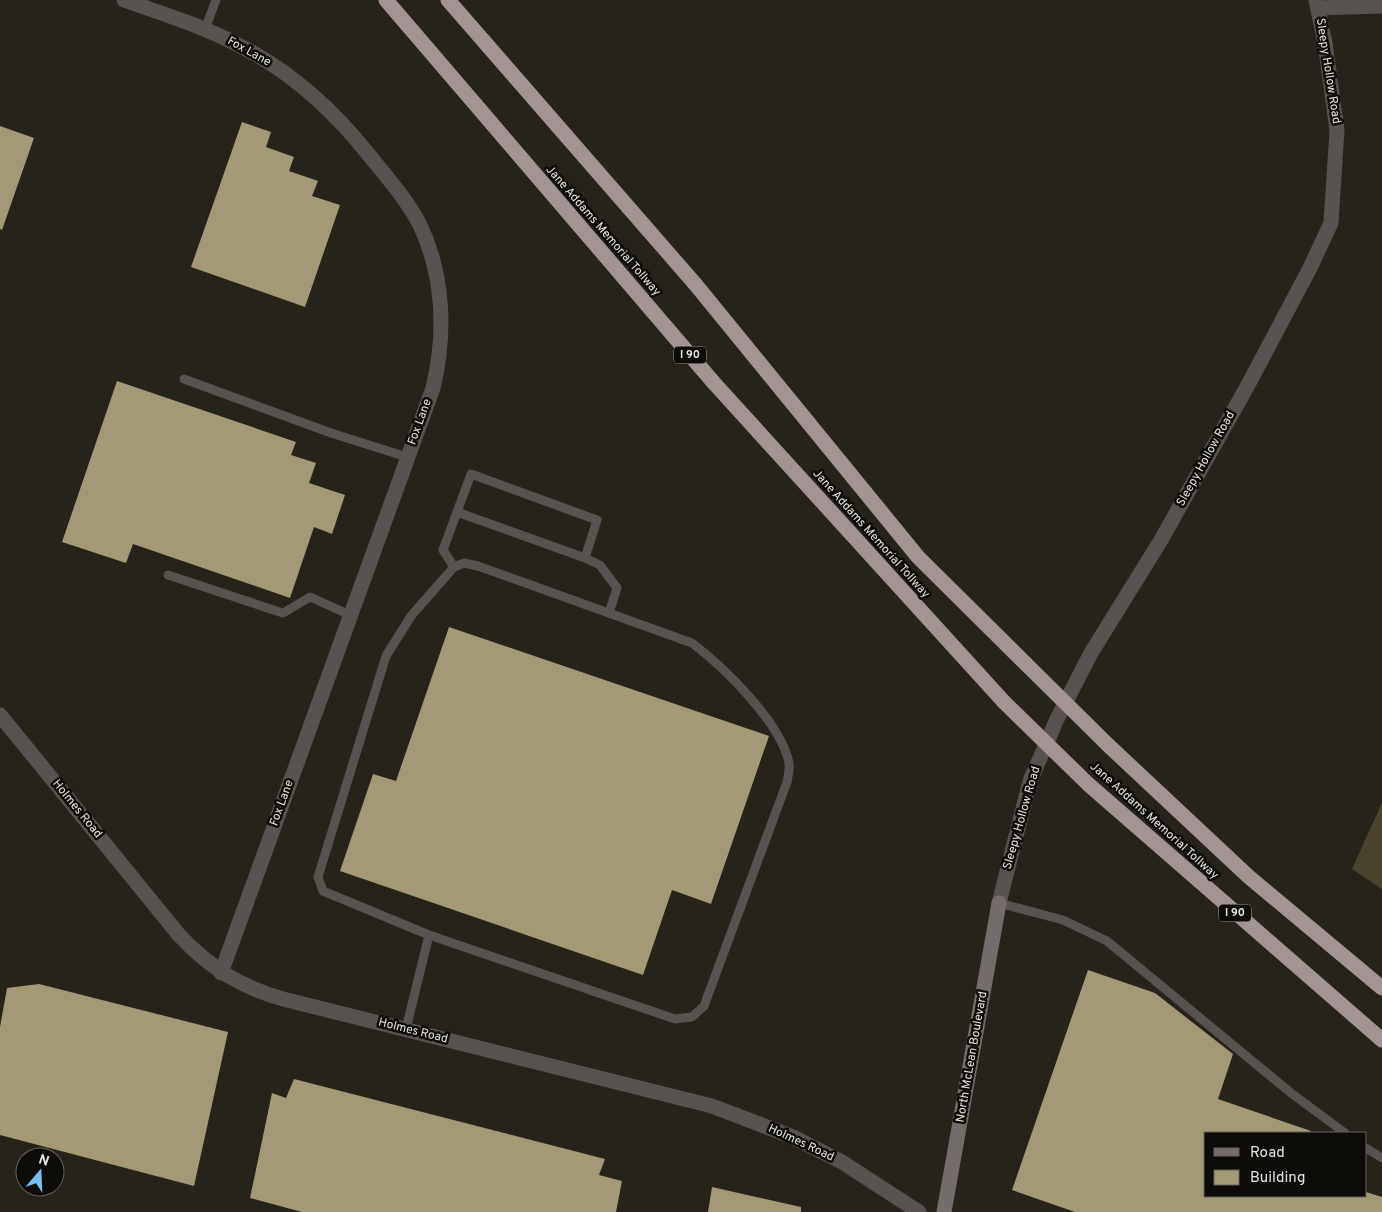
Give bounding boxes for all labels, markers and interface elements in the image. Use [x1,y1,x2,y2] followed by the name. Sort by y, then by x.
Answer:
[1312,17,1344,125] street label: Sleepy Hollow Road
[224,33,274,71] street label: Fox Lane
[542,162,664,300] street label: Jane Addams Memorial Tollway
[674,346,706,364] road number: I 90
[404,397,436,447] street label: Fox Lane
[1173,408,1239,510] street label: Sleepy Hollow Road
[809,466,933,602] street label: Jane Addams Memorial Tollway
[1086,759,1222,883] street label: Jane Addams Memorial Tollway
[1000,765,1044,871] street label: Sleepy Hollow Road
[48,776,106,842] street label: Holmes Road
[266,778,298,828] street label: Fox Lane
[1219,904,1251,921] road number: I 90
[953,990,991,1124] street label: North McLean Boulevard
[377,1015,449,1047] street label: Holmes Road
[765,1121,837,1165] street label: Holmes Road
[1204,1132,1367,1197] legend
[1250,1144,1285,1163] text: Road
[15,1147,65,1197] north arrow
[36,1151,51,1171] text: N
[1250,1169,1305,1188] text: Building

